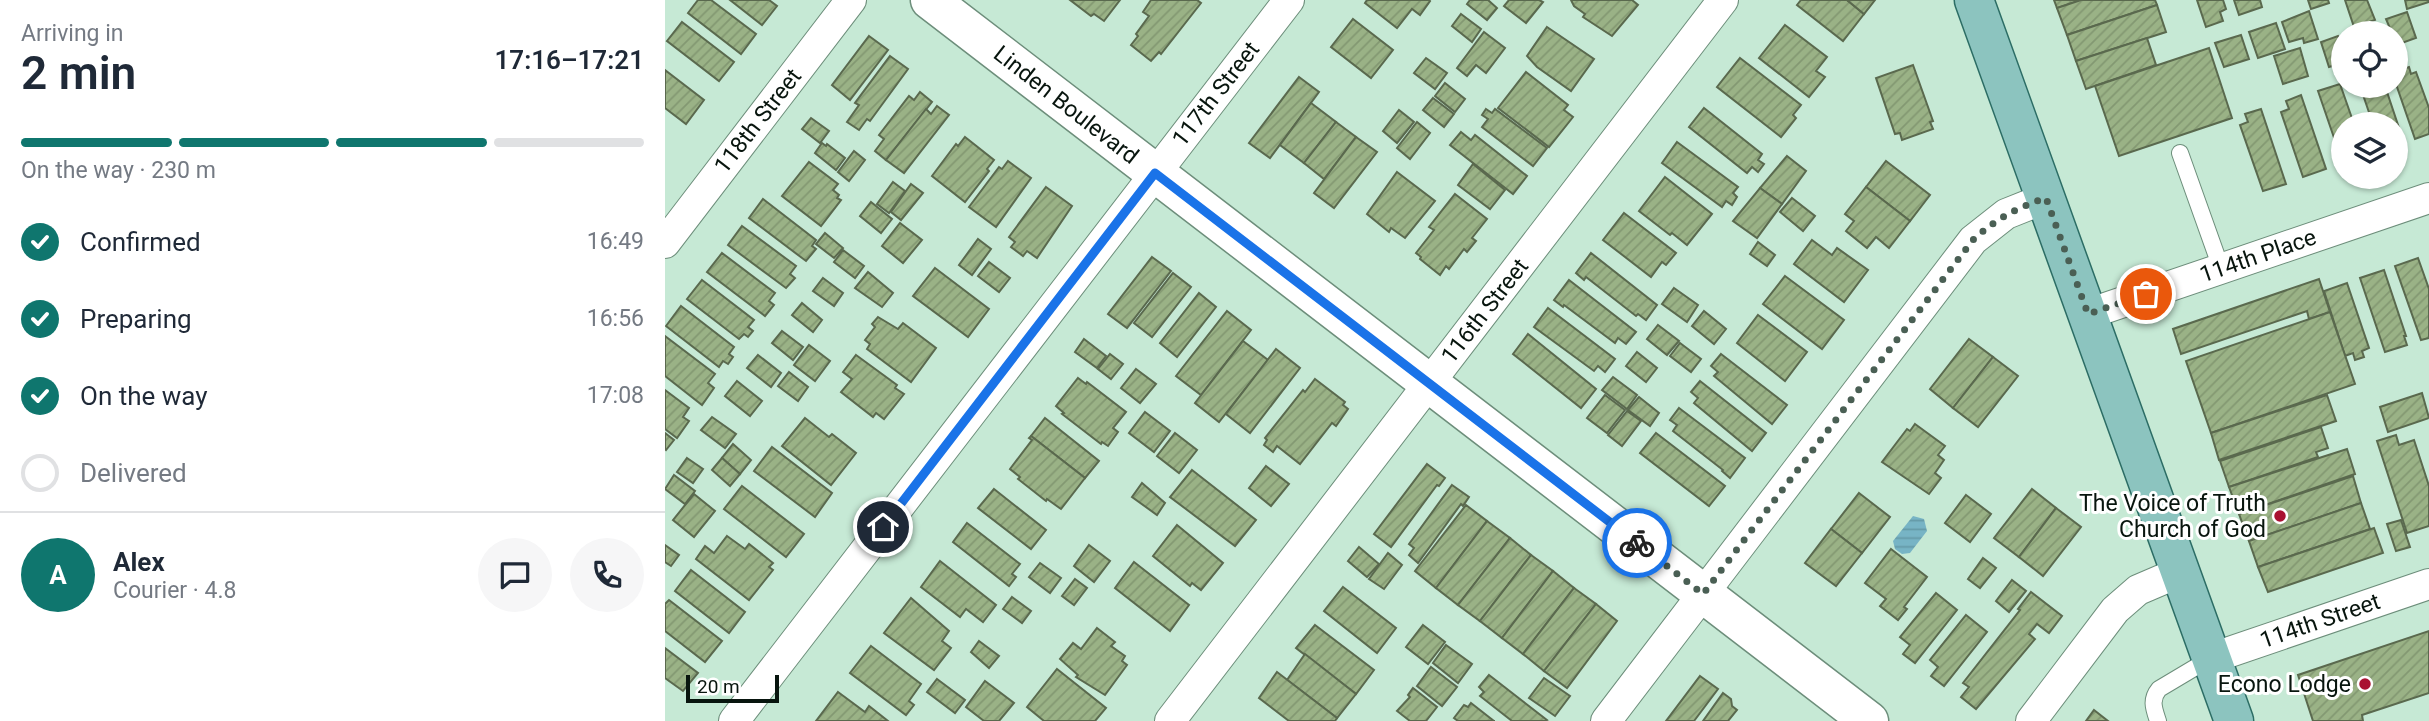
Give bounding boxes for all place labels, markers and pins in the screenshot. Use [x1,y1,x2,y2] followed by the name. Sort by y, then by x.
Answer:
[2116,264,2176,324] pin
[2079,490,2266,543] place label: The Voice of Truth Church of God
[853,497,913,557] pin
[2272,508,2288,524] marker: The Voice of Truth Church of God
[2218,671,2351,698] place label: Econo Lodge
[2357,676,2373,692] marker: Econo Lodge

